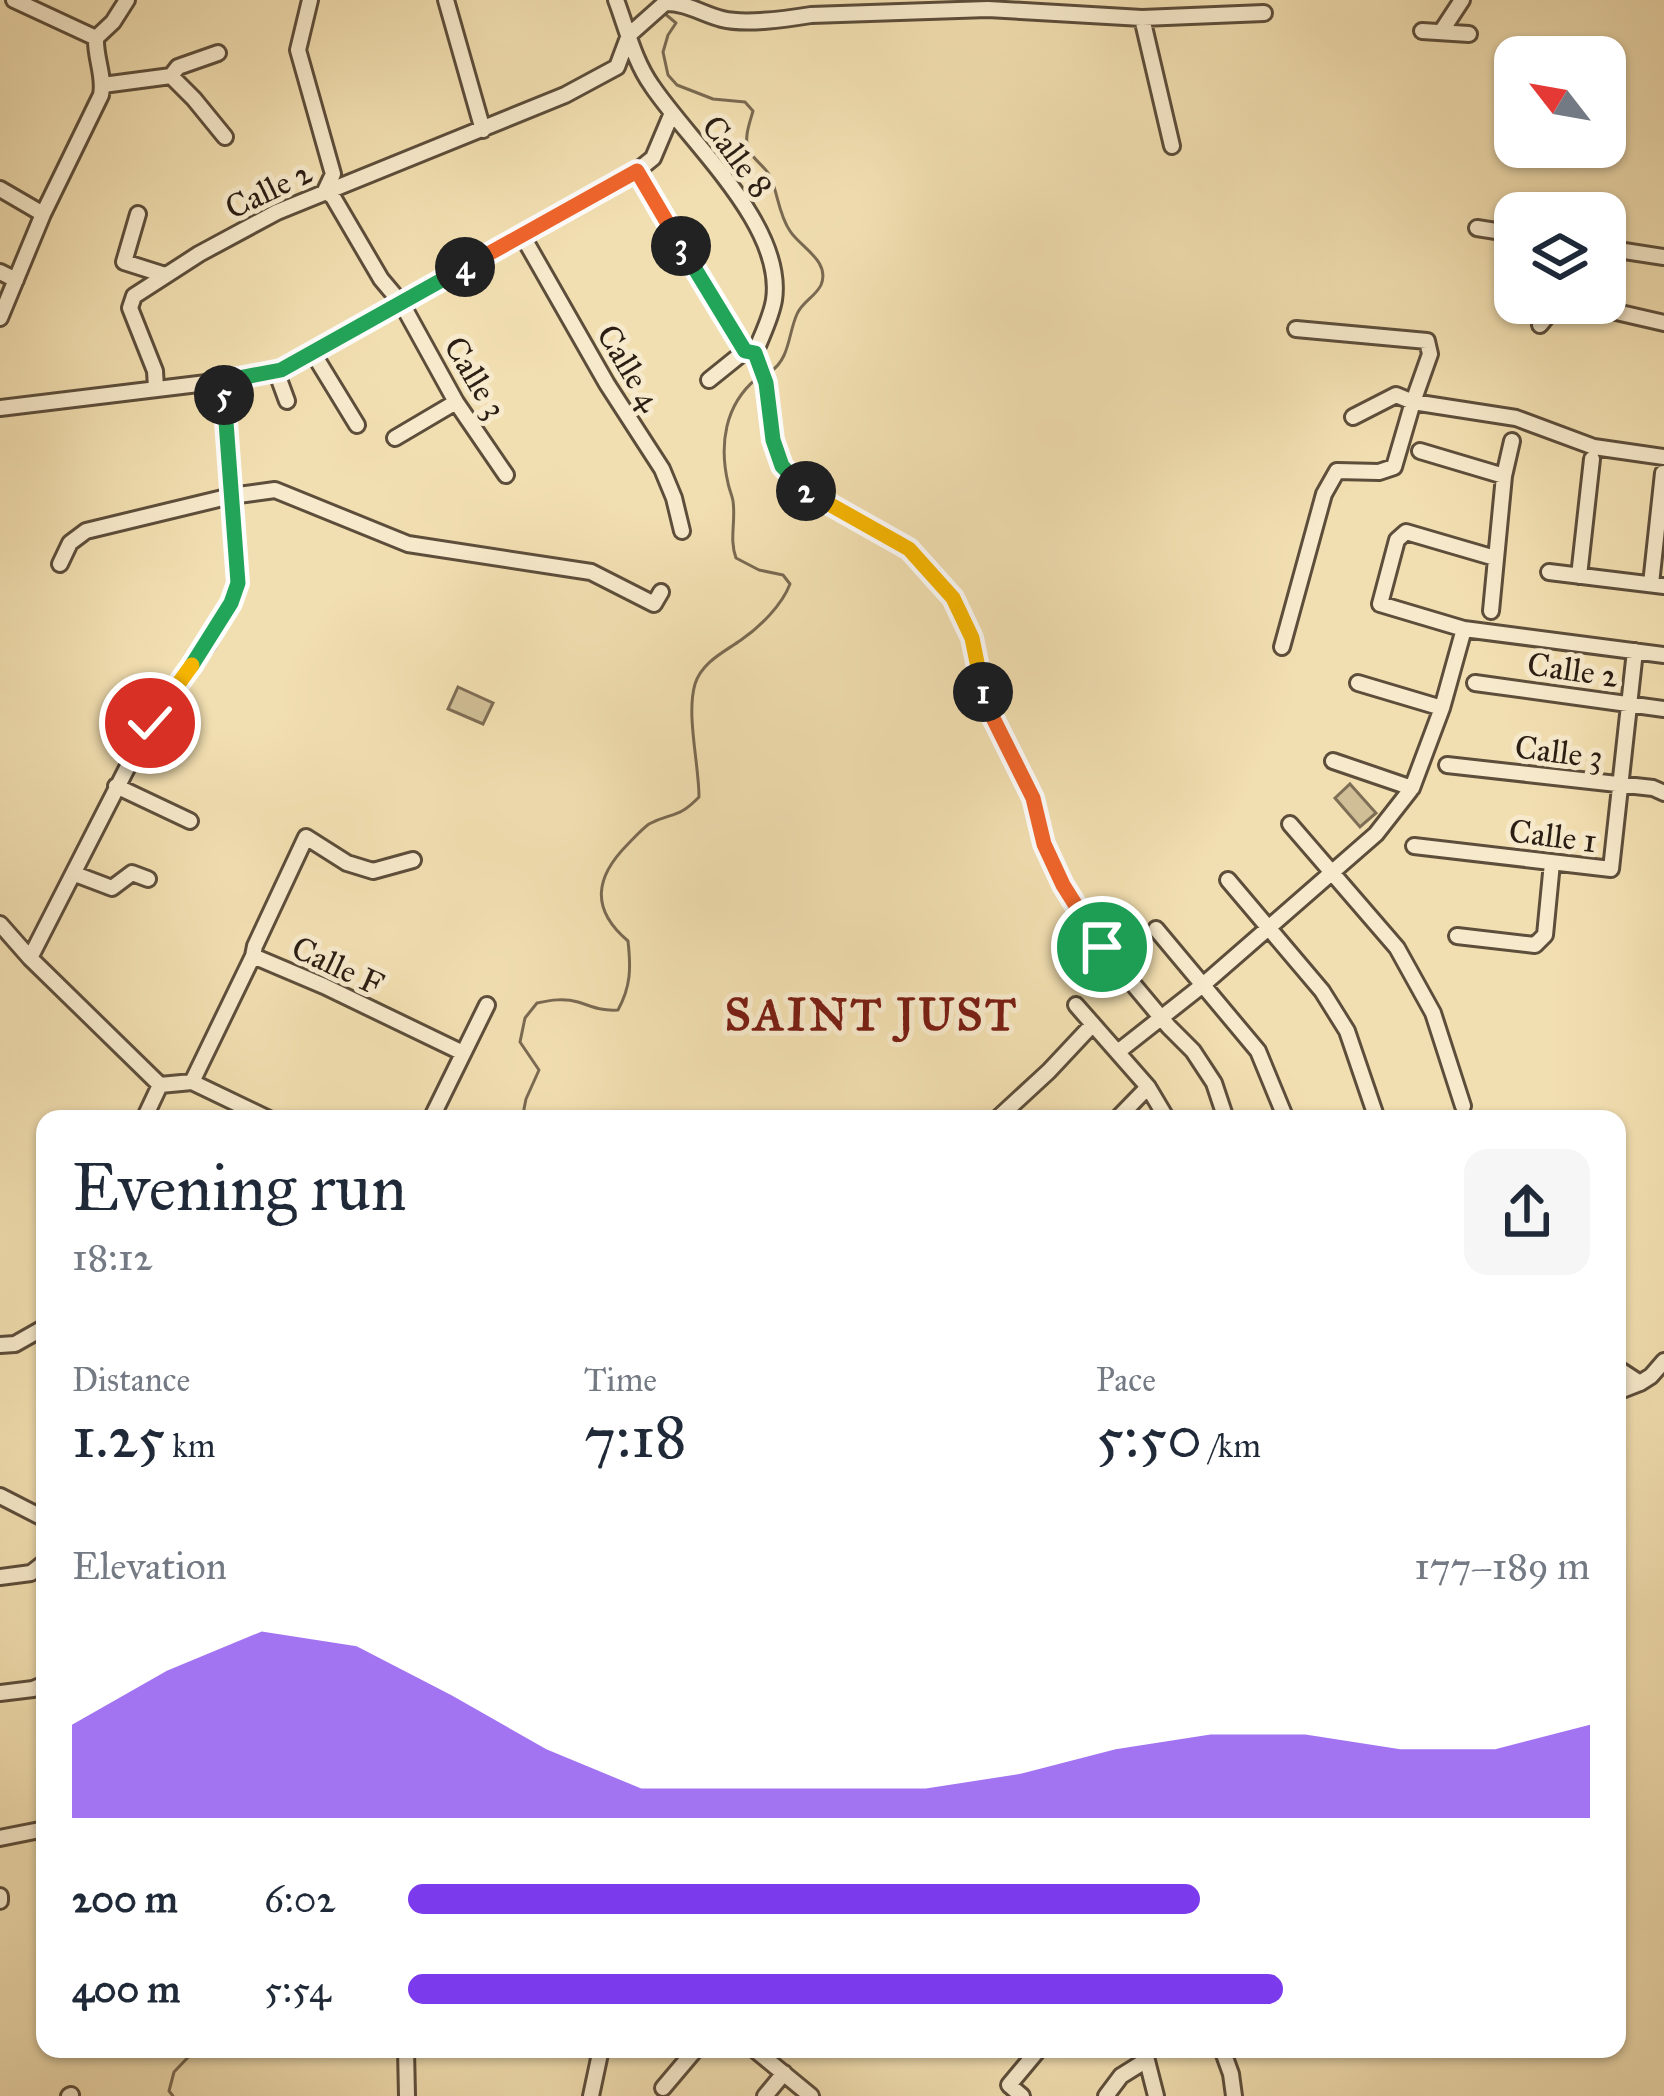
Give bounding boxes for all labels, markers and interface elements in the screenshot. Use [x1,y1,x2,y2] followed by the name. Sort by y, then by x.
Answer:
[1494,36,1626,168] north arrow
[1494,36,1626,324] map controls
[693,108,781,206] street label: Calle 8
[219,152,319,228] street label: Calle 2
[1494,192,1626,324] button: layers
[651,216,711,276] pin: 3
[674,226,688,266] text: 3
[435,237,495,297] pin: 4
[456,247,474,287] text: 4
[588,317,671,419] street label: Calle 4
[435,329,515,426] street label: Calle 3
[194,365,254,425] pin: 5
[216,375,232,415] text: 5
[776,461,836,521] pin: 2
[798,471,814,511] text: 2
[1525,644,1622,696] street label: Calle 2
[953,662,1013,722] pin: 1
[99,672,201,774] pin
[976,672,990,712] text: 1
[117,690,183,756] icon: check
[1513,727,1605,777] street label: Calle 3
[1507,811,1599,861] street label: Calle 1
[1051,896,1153,998] pin
[1069,914,1135,980] icon: arrive
[285,927,390,1004] street label: Calle F
[725,987,1019,1043] district label: SAINT JUST
[72,1147,407,1228] text: Evening run
[1464,1149,1590,1275] button: share
[72,1233,153,1281] text: 18:12
[72,1360,190,1400] text: Distance
[584,1360,657,1400] text: Time
[1096,1360,1156,1400] text: Pace
[72,1400,165,1473] text: 1.25
[584,1400,687,1473] text: 7:18
[1096,1400,1202,1473] text: 5:50
[165,1426,215,1466] text: km
[1202,1426,1261,1466] text: /km
[72,1542,227,1590] text: Elevation
[1414,1542,1590,1590] text: 177–189 m
[72,1875,178,1923] text: 200 m
[264,1875,336,1923] text: 6:02
[72,1965,180,2013] text: 400 m
[264,1965,331,2013] text: 5:54

